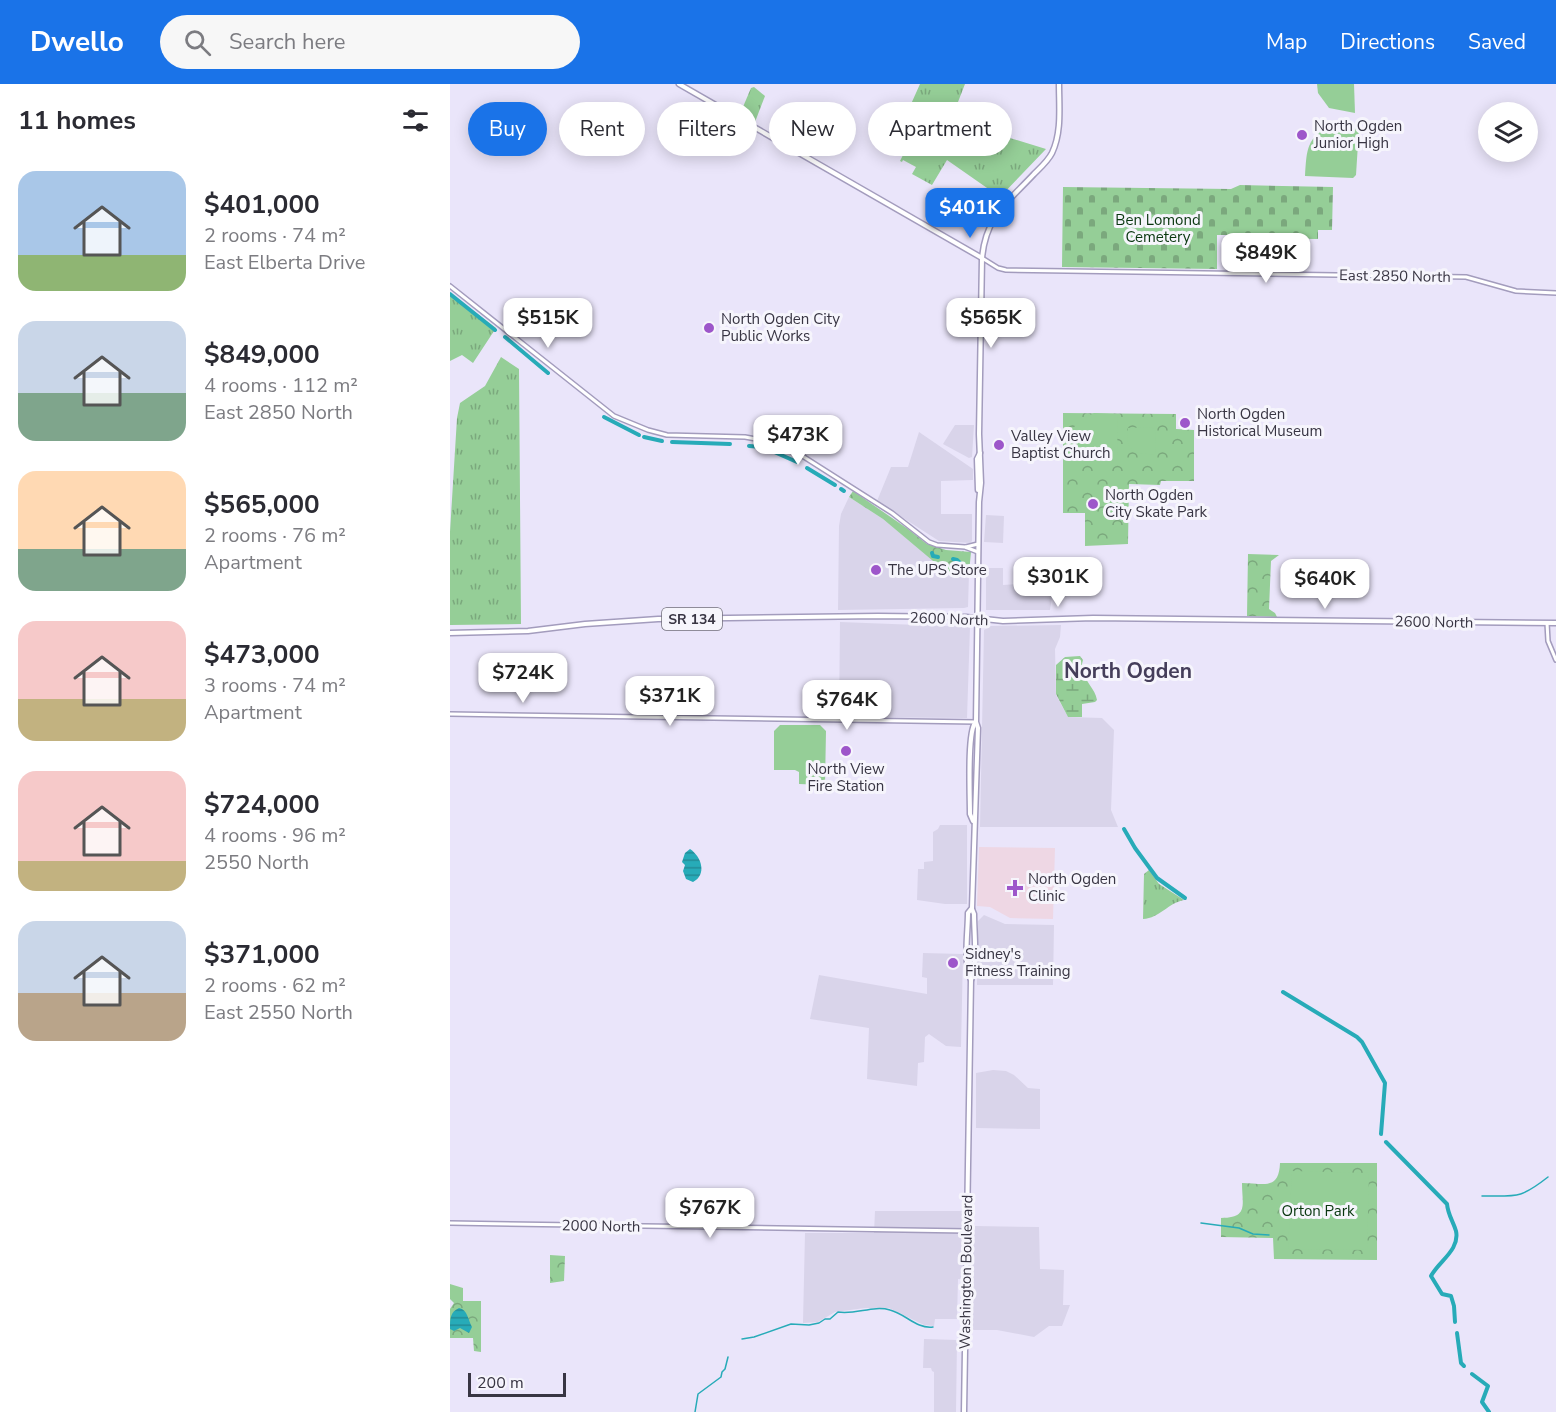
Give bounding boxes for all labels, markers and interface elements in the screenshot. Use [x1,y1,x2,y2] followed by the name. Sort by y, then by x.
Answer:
[160,15,580,69] search box
[30,23,124,61] text: Dwello
[181,26,214,59] icon: search
[229,27,346,57] text: Search here
[1266,28,1307,56] text: Map
[1340,28,1435,56] text: Directions
[1468,28,1526,56] text: Saved
[468,102,547,156] chip: Buy
[559,102,645,156] chip: Rent
[657,102,757,156] chip: Filters
[769,102,856,156] chip: New
[868,102,1012,156] chip: Apartment
[1478,102,1538,162] map controls
[1478,102,1538,162] button: layers
[18,103,136,138] text: 11 homes
[399,104,432,137] icon: filters
[1313,116,1402,153] place label: North Ogden Junior High
[1295,128,1309,142] marker: North Ogden Junior High
[204,187,320,222] text: $401,000
[928,188,1012,239] pin: $401K
[939,194,1001,221] text: $401K
[66,195,138,267] icon: home
[1115,210,1201,247] park label: Ben Lomond Cemetery
[204,222,346,249] text: 2 rooms · 74 m²
[1224,233,1308,284] pin: $849K
[1235,239,1297,266] text: $849K
[204,249,366,276] text: East Elberta Drive
[1339,265,1451,287] street label: East 2850 North
[506,298,590,349] pin: $515K
[949,298,1033,349] pin: $565K
[517,304,579,331] text: $515K
[960,304,1022,331] text: $565K
[721,309,840,346] place label: North Ogden City Public Works
[702,321,716,335] marker: North Ogden City Public Works
[204,337,320,372] text: $849,000
[66,345,138,417] icon: home
[204,372,358,399] text: 4 rooms · 112 m²
[204,399,353,426] text: East 2850 North
[1197,404,1322,441] place label: North Ogden Historical Museum
[756,415,840,466] pin: $473K
[1178,416,1192,430] marker: North Ogden Historical Museum
[767,421,829,448] text: $473K
[1010,426,1111,463] place label: Valley View Baptist Church
[992,438,1006,452] marker: Valley View Baptist Church
[1105,485,1208,522] place label: North Ogden City Skate Park
[204,487,320,522] text: $565,000
[66,495,138,567] icon: home
[1086,497,1100,511] marker: North Ogden City Skate Park
[204,522,346,549] text: 2 rooms · 76 m²
[204,549,302,576] text: Apartment
[1016,557,1100,608] pin: $301K
[1283,559,1367,610] pin: $640K
[888,560,987,580] place label: The UPS Store
[869,563,883,577] marker: The UPS Store
[1027,563,1089,590] text: $301K
[1294,565,1356,592] text: $640K
[662,608,722,630] road number: SR 134
[909,608,989,630] street label: 2600 North
[1394,611,1474,633] street label: 2600 North
[204,637,320,672] text: $473,000
[66,645,138,717] icon: home
[481,653,565,704] pin: $724K
[1064,657,1192,685] district label: North Ogden
[492,659,554,686] text: $724K
[204,672,346,699] text: 3 rooms · 74 m²
[628,676,712,727] pin: $371K
[805,680,889,731] pin: $764K
[639,682,701,709] text: $371K
[816,686,878,713] text: $764K
[204,699,302,726] text: Apartment
[839,744,853,758] marker: North View Fire Station
[807,759,885,796] place label: North View Fire Station
[204,787,320,822] text: $724,000
[66,795,138,867] icon: home
[204,822,346,849] text: 4 rooms · 96 m²
[204,849,309,876] text: 2550 North
[1028,869,1116,906] place label: North Ogden Clinic
[1006,879,1024,897] marker: North Ogden Clinic
[204,937,320,972] text: $371,000
[965,944,1071,981] place label: Sidney's Fitness Training
[66,945,138,1017] icon: home
[946,956,960,970] marker: Sidney's Fitness Training
[204,972,346,999] text: 2 rooms · 62 m²
[204,999,353,1026] text: East 2550 North
[668,1188,752,1239] pin: $767K
[679,1194,741,1221] text: $767K
[955,1194,977,1350] street label: Washington Boulevard
[1281,1201,1355,1221] park label: Orton Park
[561,1215,641,1237] street label: 2000 North
[468,1370,566,1398] scale bar
[477,1372,524,1394] text: 200 m

